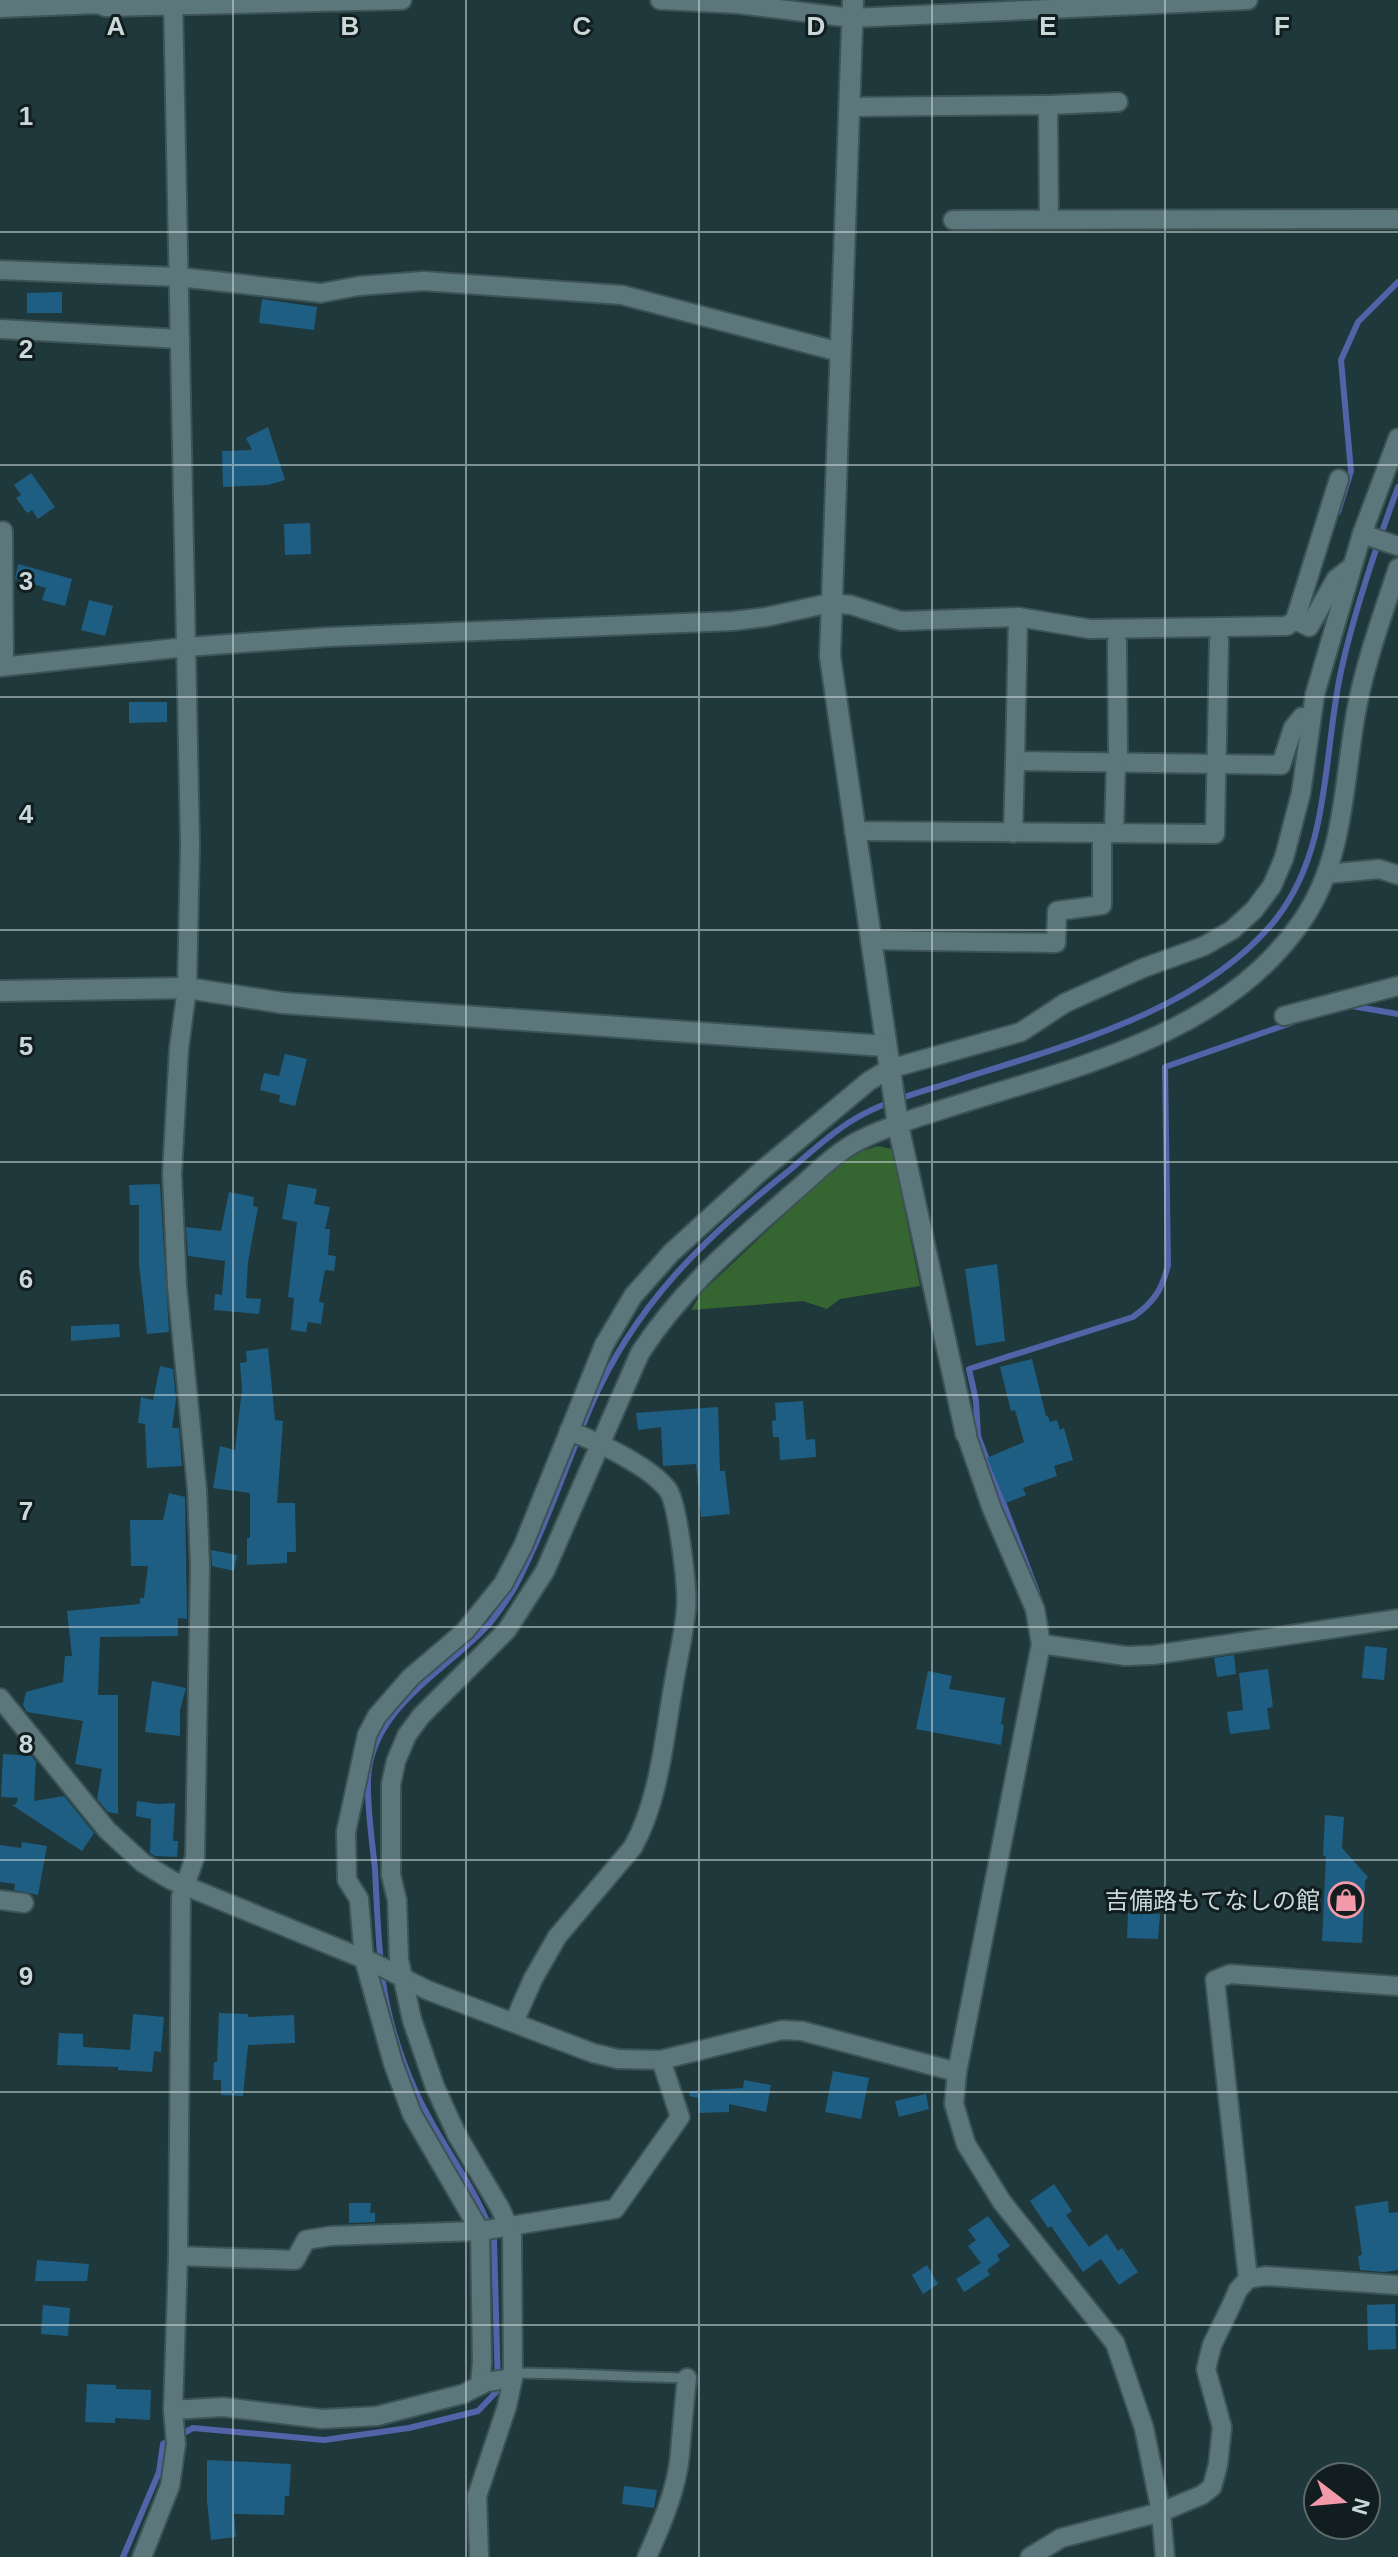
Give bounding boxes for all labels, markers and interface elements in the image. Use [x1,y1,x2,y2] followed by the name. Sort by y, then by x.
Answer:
[107,11,126,41] text: A
[341,11,359,41] text: B
[573,11,592,41] text: C
[807,11,825,41] text: D
[1039,11,1057,41] text: E
[1274,11,1290,41] text: F
[19,101,33,131] text: 1
[19,334,33,364] text: 2
[19,566,33,596] text: 3
[19,799,34,829] text: 4
[19,1031,33,1061] text: 5
[19,1264,33,1294] text: 6
[19,1496,33,1526] text: 7
[19,1729,33,1759] text: 8
[1327,1881,1365,1919] shop icon: 吉備路もてなしの館
[1105,1887,1320,1914] place label: 吉備路もてなしの館
[19,1961,33,1991] text: 9
[1302,2461,1382,2541] north arrow
[1347,2495,1375,2517] text: N

